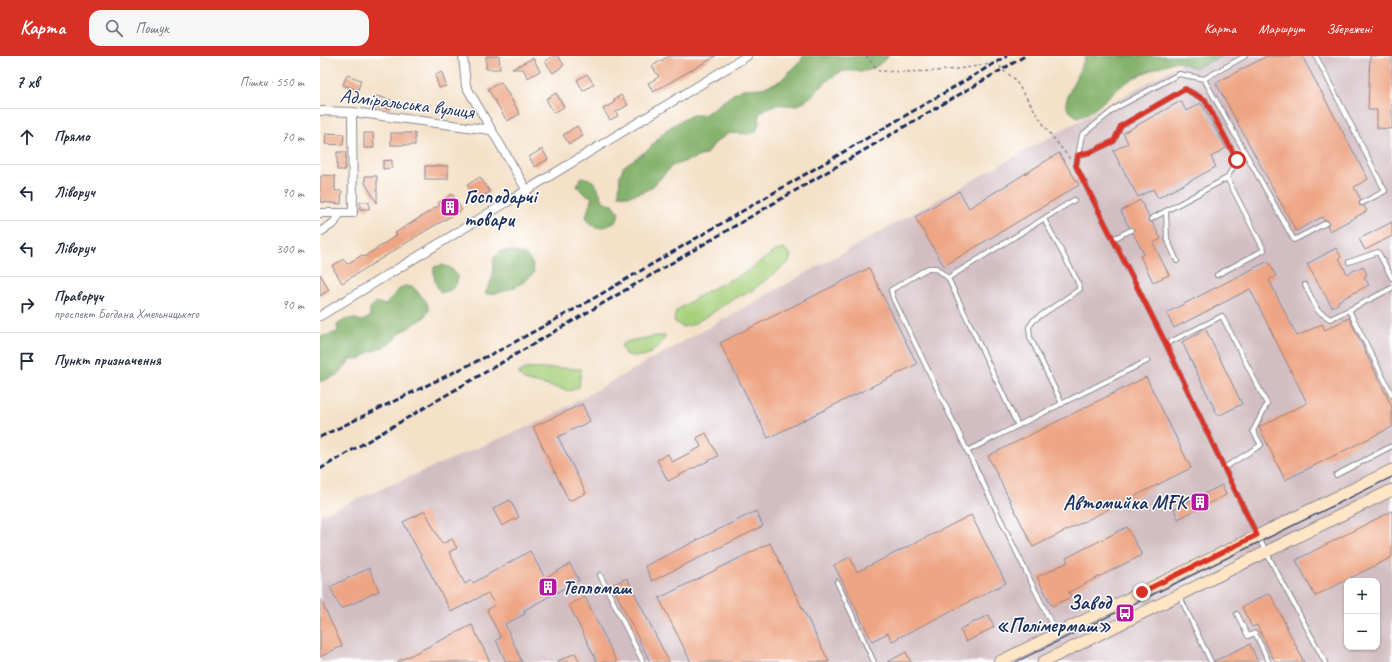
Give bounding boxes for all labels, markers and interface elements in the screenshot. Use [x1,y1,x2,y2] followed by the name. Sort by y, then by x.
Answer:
[89,10,369,46] search box
[20,16,65,40] text: Карта
[103,17,125,39] icon: search
[135,19,169,38] text: Пошук
[1204,20,1236,37] text: Карта
[1258,20,1304,37] text: Маршрут
[1326,20,1372,37] text: Збережені
[16,72,39,93] text: 7 хв
[240,74,304,90] text: Пішки · 550 m
[339,83,477,124] street label: Адміральська вулиця
[16,126,38,148] icon: ahead
[54,127,90,146] text: Прямо
[282,129,304,145] text: 70 m
[1228,151,1246,169] route start
[16,182,38,204] icon: left
[54,183,95,202] text: Ліворуч
[464,184,539,232] place label: Господарчі товари
[282,185,304,201] text: 90 m
[439,196,461,218] building icon: Господарчі товари
[16,238,38,260] icon: left
[54,239,95,258] text: Ліворуч
[276,241,304,257] text: 300 m
[54,287,103,306] text: Праворуч
[16,294,38,316] icon: right
[282,297,304,313] text: 90 m
[54,306,199,322] text: проспект Богдана Хмельницького
[16,350,38,372] icon: arrive
[54,351,161,370] text: Пункт призначення
[1063,490,1190,515] place label: Автомийка MFK
[1189,491,1211,513] building icon: Автомийка MFK
[562,575,633,600] place label: Тепломаш
[537,576,559,598] building icon: Тепломаш
[1344,578,1380,650] map controls
[1344,578,1380,614] button: +
[1133,583,1151,601] route end
[996,590,1113,638] place label: Завод «Полімермаш»
[1114,602,1136,624] bus stop icon: Завод «Полімермаш»
[1344,614,1380,650] button: −

